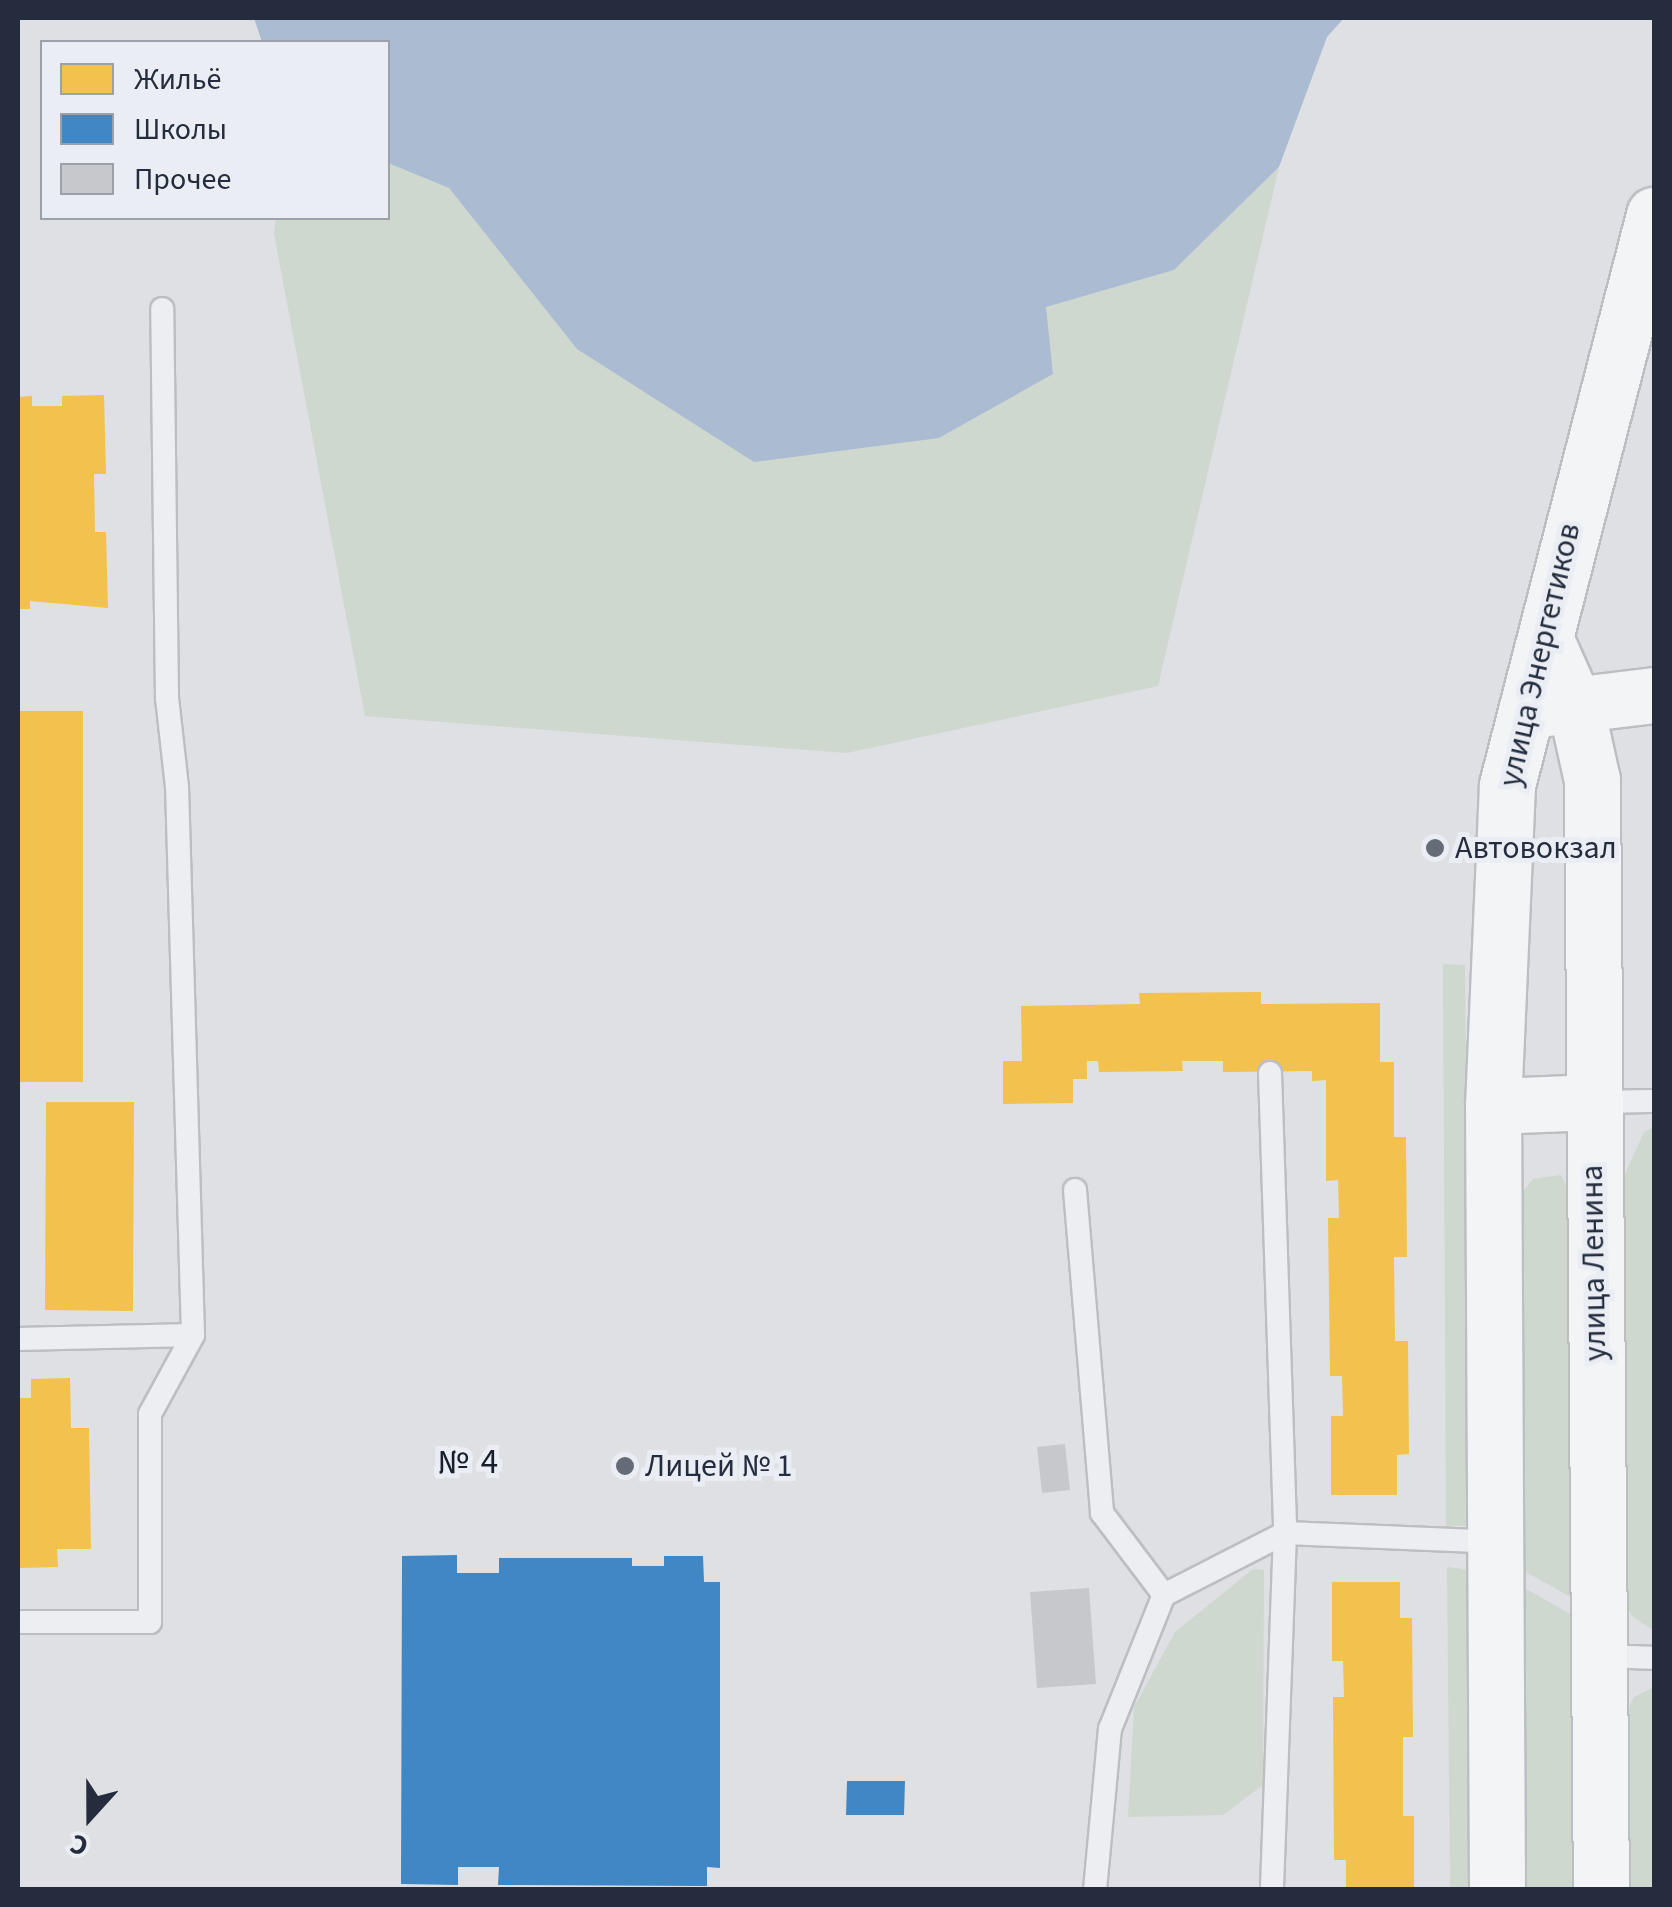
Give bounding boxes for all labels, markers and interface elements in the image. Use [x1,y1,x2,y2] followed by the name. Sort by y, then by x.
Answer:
[40,40,390,220] legend
[134,58,221,101] text: Жильё
[134,108,227,151] text: Школы
[134,158,231,201] text: Прочее
[1491,520,1589,790] street label: улица Энергетиков
[1455,829,1617,867] place label: Автовокзал
[1424,837,1446,859] marker: Автовокзал
[1573,1164,1615,1362] street label: улица Ленина
[437,1441,501,1483] district label: № 4
[645,1447,792,1485] place label: Лицей № 1
[614,1455,636,1477] marker: Лицей № 1
[40,1767,140,1867] north arrow
[64,1823,94,1867] text: С

